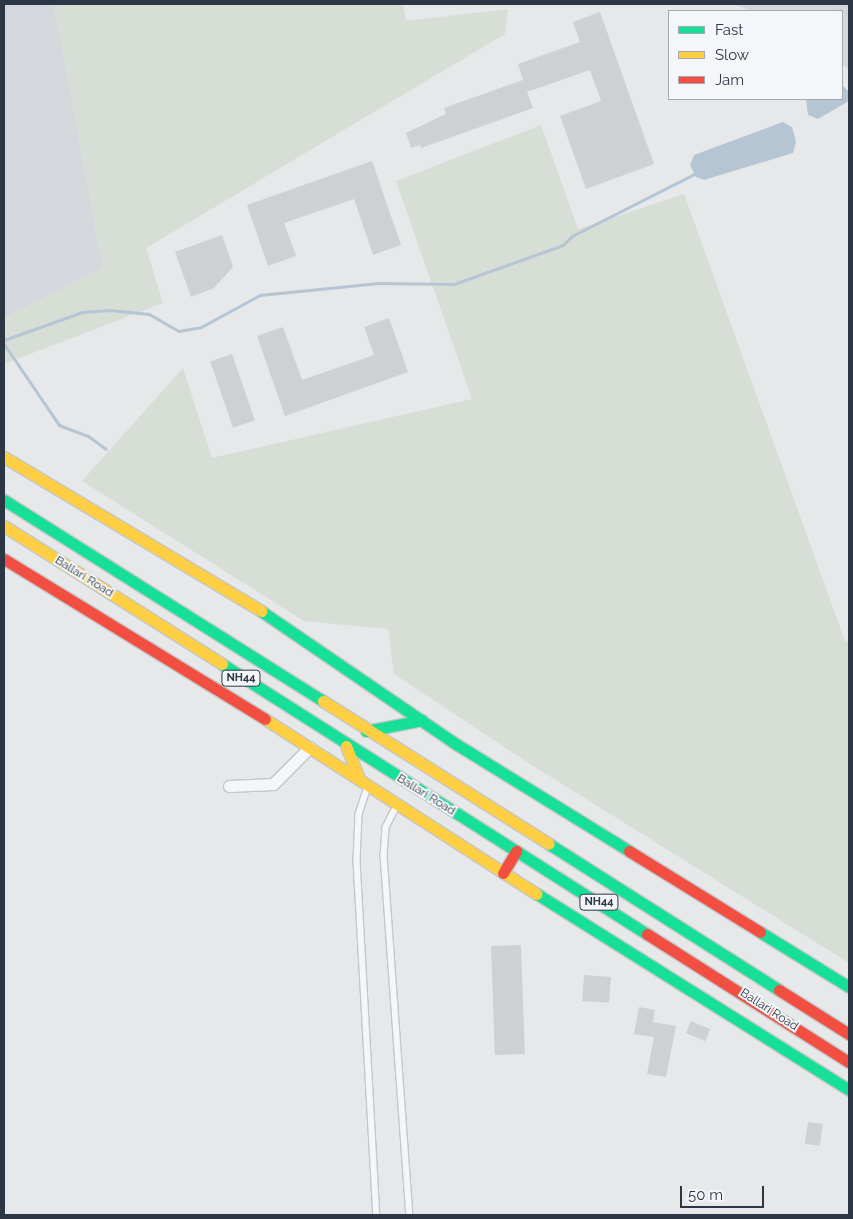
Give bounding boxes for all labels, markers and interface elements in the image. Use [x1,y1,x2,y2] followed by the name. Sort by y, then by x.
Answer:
[668,10,843,100] legend
[715,21,743,39] text: Fast
[715,46,749,64] text: Slow
[715,71,744,89] text: Jam
[52,553,116,601] street label: Ballari Road
[221,670,261,686] road number: NH44
[394,771,458,819] street label: Ballari Road
[579,894,619,910] road number: NH44
[737,986,801,1034] street label: Ballari Road
[683,1176,767,1208] scale bar
[688,1186,723,1204] text: 50 m

